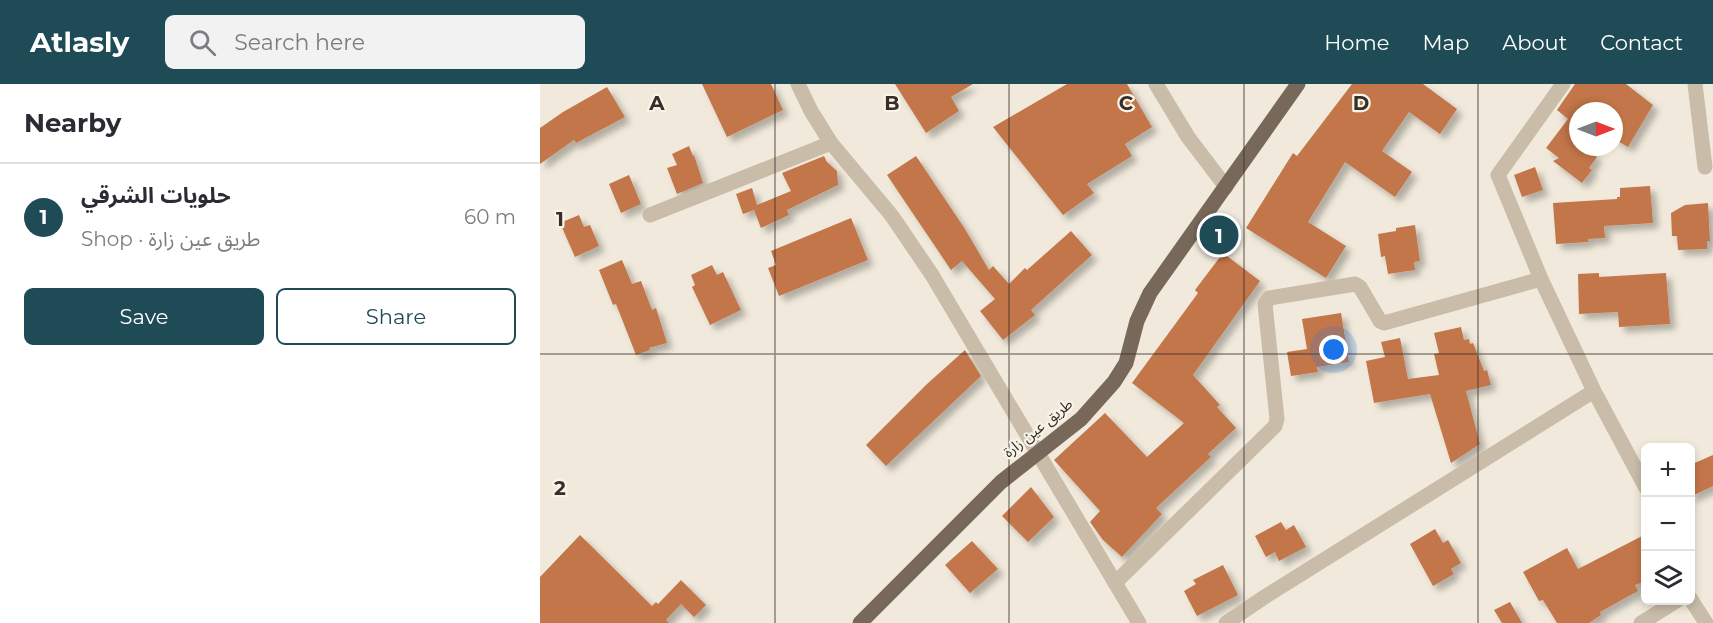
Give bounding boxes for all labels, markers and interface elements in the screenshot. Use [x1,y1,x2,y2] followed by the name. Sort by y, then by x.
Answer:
[165,15,585,69] search box
[30,25,129,59] text: Atlasly
[186,26,219,59] icon: search
[234,29,365,56] text: Search here
[1324,30,1389,55] text: Home
[1422,30,1469,55] text: Map
[1502,30,1567,55] text: About
[1600,30,1683,55] text: Contact
[648,91,665,115] text: A
[884,91,900,115] text: B
[1119,91,1134,115] text: C
[1353,91,1369,115] text: D
[1569,102,1623,156] north arrow
[24,107,121,139] text: Nearby
[81,182,231,209] text: حلويات الشرقي
[40,205,47,229] text: 1
[464,205,516,229] text: 60 m
[556,207,564,231] text: 1
[1200,212,1238,258] pin: 1
[81,227,260,251] text: Shop · طريق عين زارة
[24,288,264,345] button: Save
[276,288,516,345] button: Share
[1319,335,1348,364] your location
[999,394,1077,462] street label: طريق عين زارة
[1641,443,1695,605] map controls
[1641,443,1695,497] button: +
[554,476,566,500] text: 2
[1641,497,1695,551] button: −
[1641,551,1695,605] button: layers

